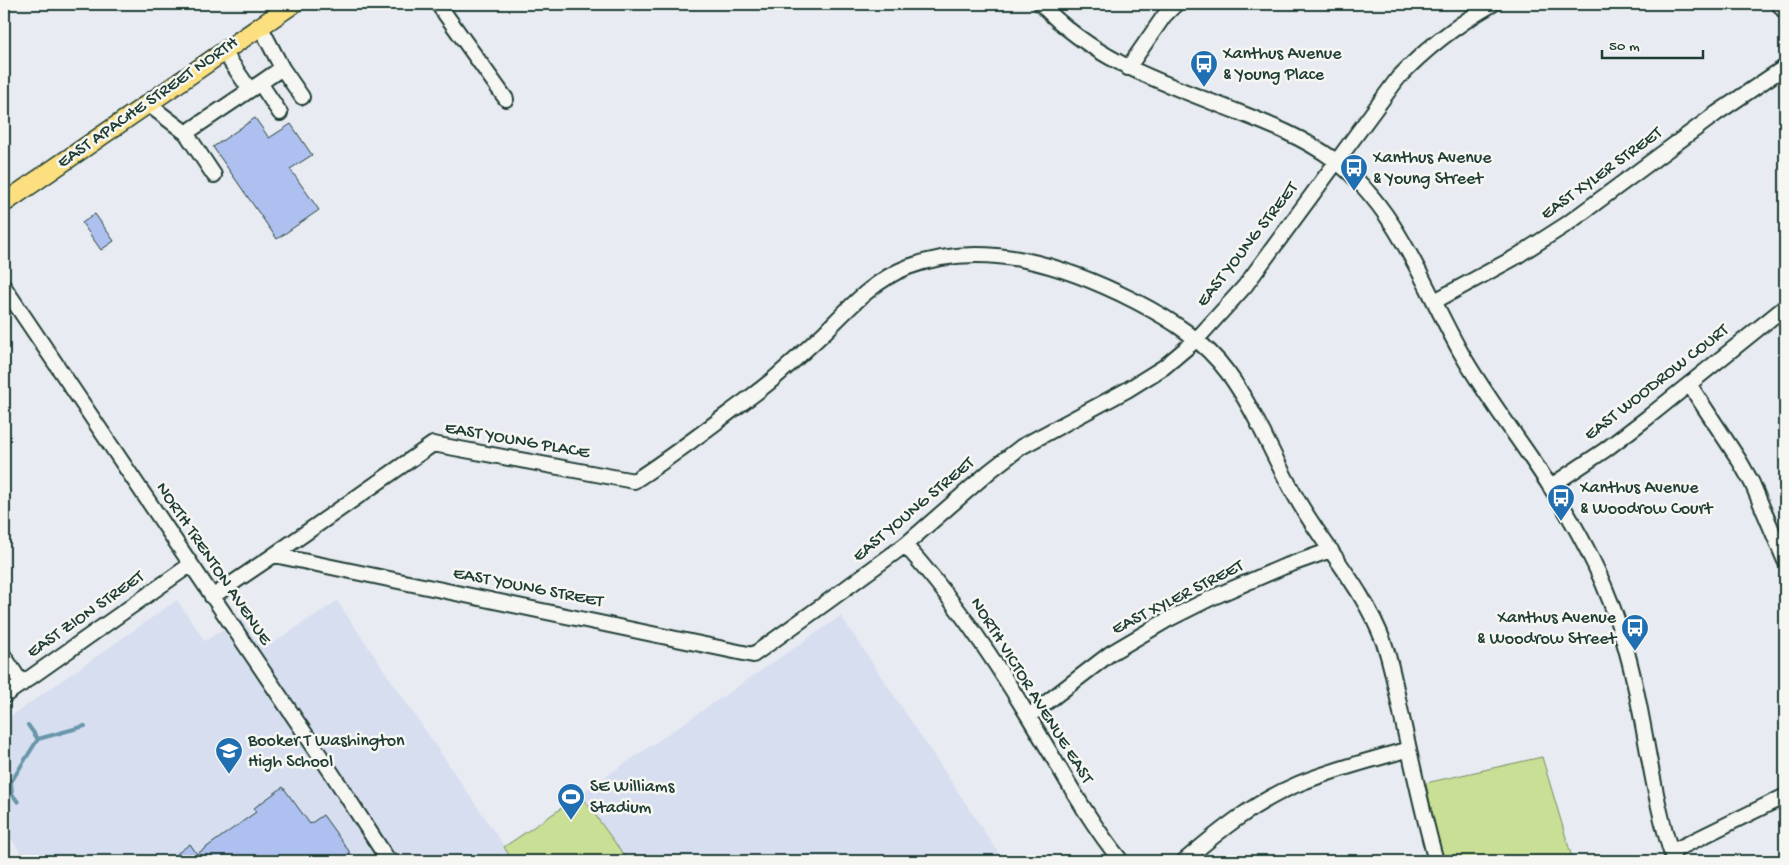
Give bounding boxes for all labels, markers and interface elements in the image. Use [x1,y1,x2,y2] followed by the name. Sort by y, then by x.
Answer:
[1602,28,1703,60] scale bar
[54,32,243,173] street label: EAST APACHE STREET NORTH
[1609,38,1640,56] text: 50 m
[1222,44,1342,86] place label: Xanthus Avenue & Young Place
[1189,49,1219,88] bus stop icon: Xanthus Avenue & Young Place
[1537,122,1668,225] street label: EAST XYLER STREET
[1372,148,1492,190] place label: Xanthus Avenue & Young Street
[1339,153,1369,192] bus stop icon: Xanthus Avenue & Young Street
[1193,178,1304,312] street label: EAST YOUNG STREET
[1581,320,1734,446] street label: EAST WOODROW COURT
[443,418,592,464] street label: EAST YOUNG PLACE
[849,452,980,567] street label: EAST YOUNG STREET
[1579,478,1714,520] place label: Xanthus Avenue & Woodrow Court
[151,479,276,650] street label: NORTH TRENTON AVENUE
[1546,483,1576,522] bus stop icon: Xanthus Avenue & Woodrow Court
[1109,555,1248,640] street label: EAST XYLER STREET
[451,563,606,613] street label: EAST YOUNG STREET
[23,566,150,663] street label: EAST ZION STREET
[965,594,1098,789] street label: NORTH VICTOR AVENUE EAST
[1477,608,1618,650] place label: Xanthus Avenue & Woodrow Street
[1620,613,1650,652] bus stop icon: Xanthus Avenue & Woodrow Street
[247,731,405,773] place label: Booker T Washington High School
[214,736,244,775] school or university icon: Booker T Washington High School
[590,777,676,819] place label: SE Williams Stadium
[556,782,586,821] sports icon: SE Williams Stadium

